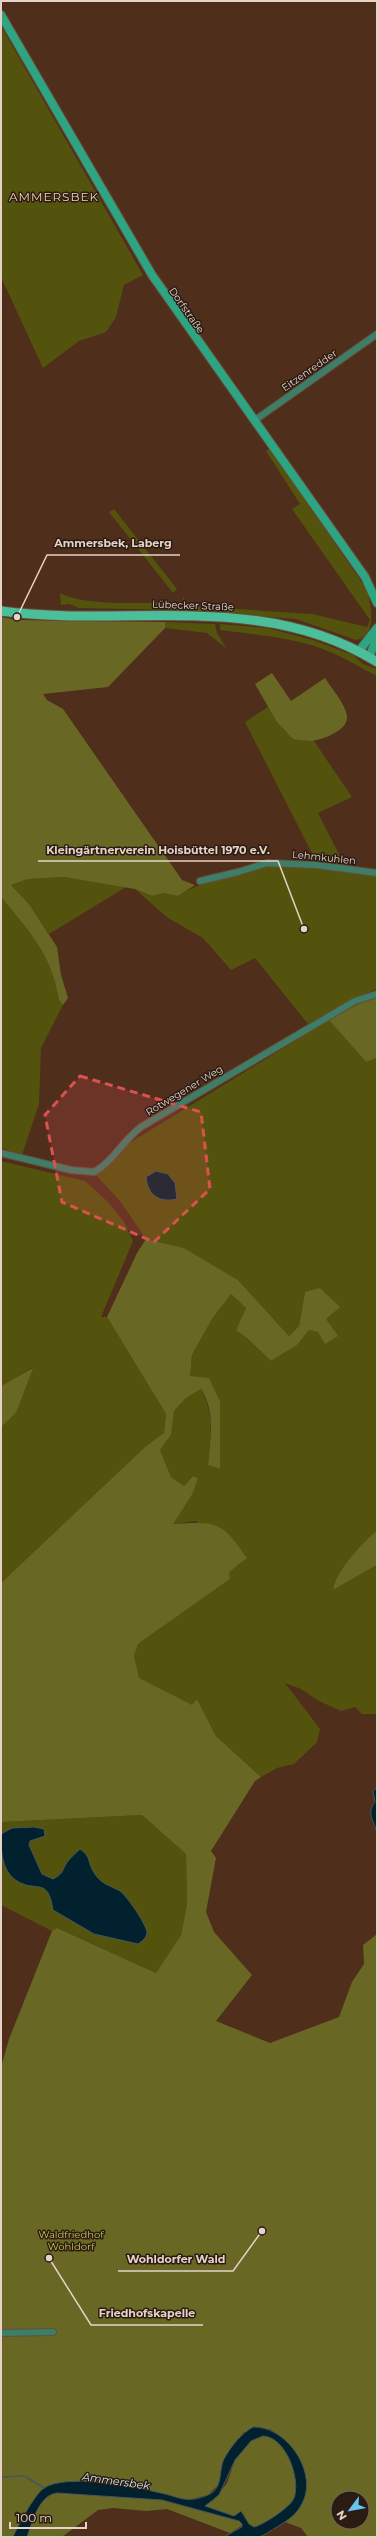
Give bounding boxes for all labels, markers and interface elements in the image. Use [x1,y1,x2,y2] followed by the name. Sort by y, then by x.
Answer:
[9,189,99,204] district label: AMMERSBEK
[166,285,207,336] street label: Dorfstraße
[279,347,340,394] street label: Eitzenredder
[47,532,180,555] callout: Ammersbek, Laberg
[53,536,172,550] text: Ammersbek, Laberg
[152,598,234,613] street label: Lübecker Straße
[38,838,278,861] callout: Kleingärtnerverein Hoisbüttel 1970 e.V.
[46,843,270,857] text: Kleingärtnerverein Hoisbüttel 1970 e.V.
[291,848,356,867] street label: Lehmkuhlen
[143,1062,225,1119] street label: Rotwegener Weg
[38,2228,104,2253] park label: Waldfriedhof Wohldorf
[118,2248,233,2271] callout: Wohldorfer Wald
[127,2252,225,2266] text: Wohldorfer Wald
[91,2302,203,2325] callout: Friedhofskapelle
[99,2306,195,2320] text: Friedhofskapelle
[80,2469,151,2493] water label: Ammersbek
[330,2490,370,2530] north arrow
[10,2504,86,2530] scale bar
[333,2508,350,2523] text: N
[16,2510,52,2525] text: 100 m

